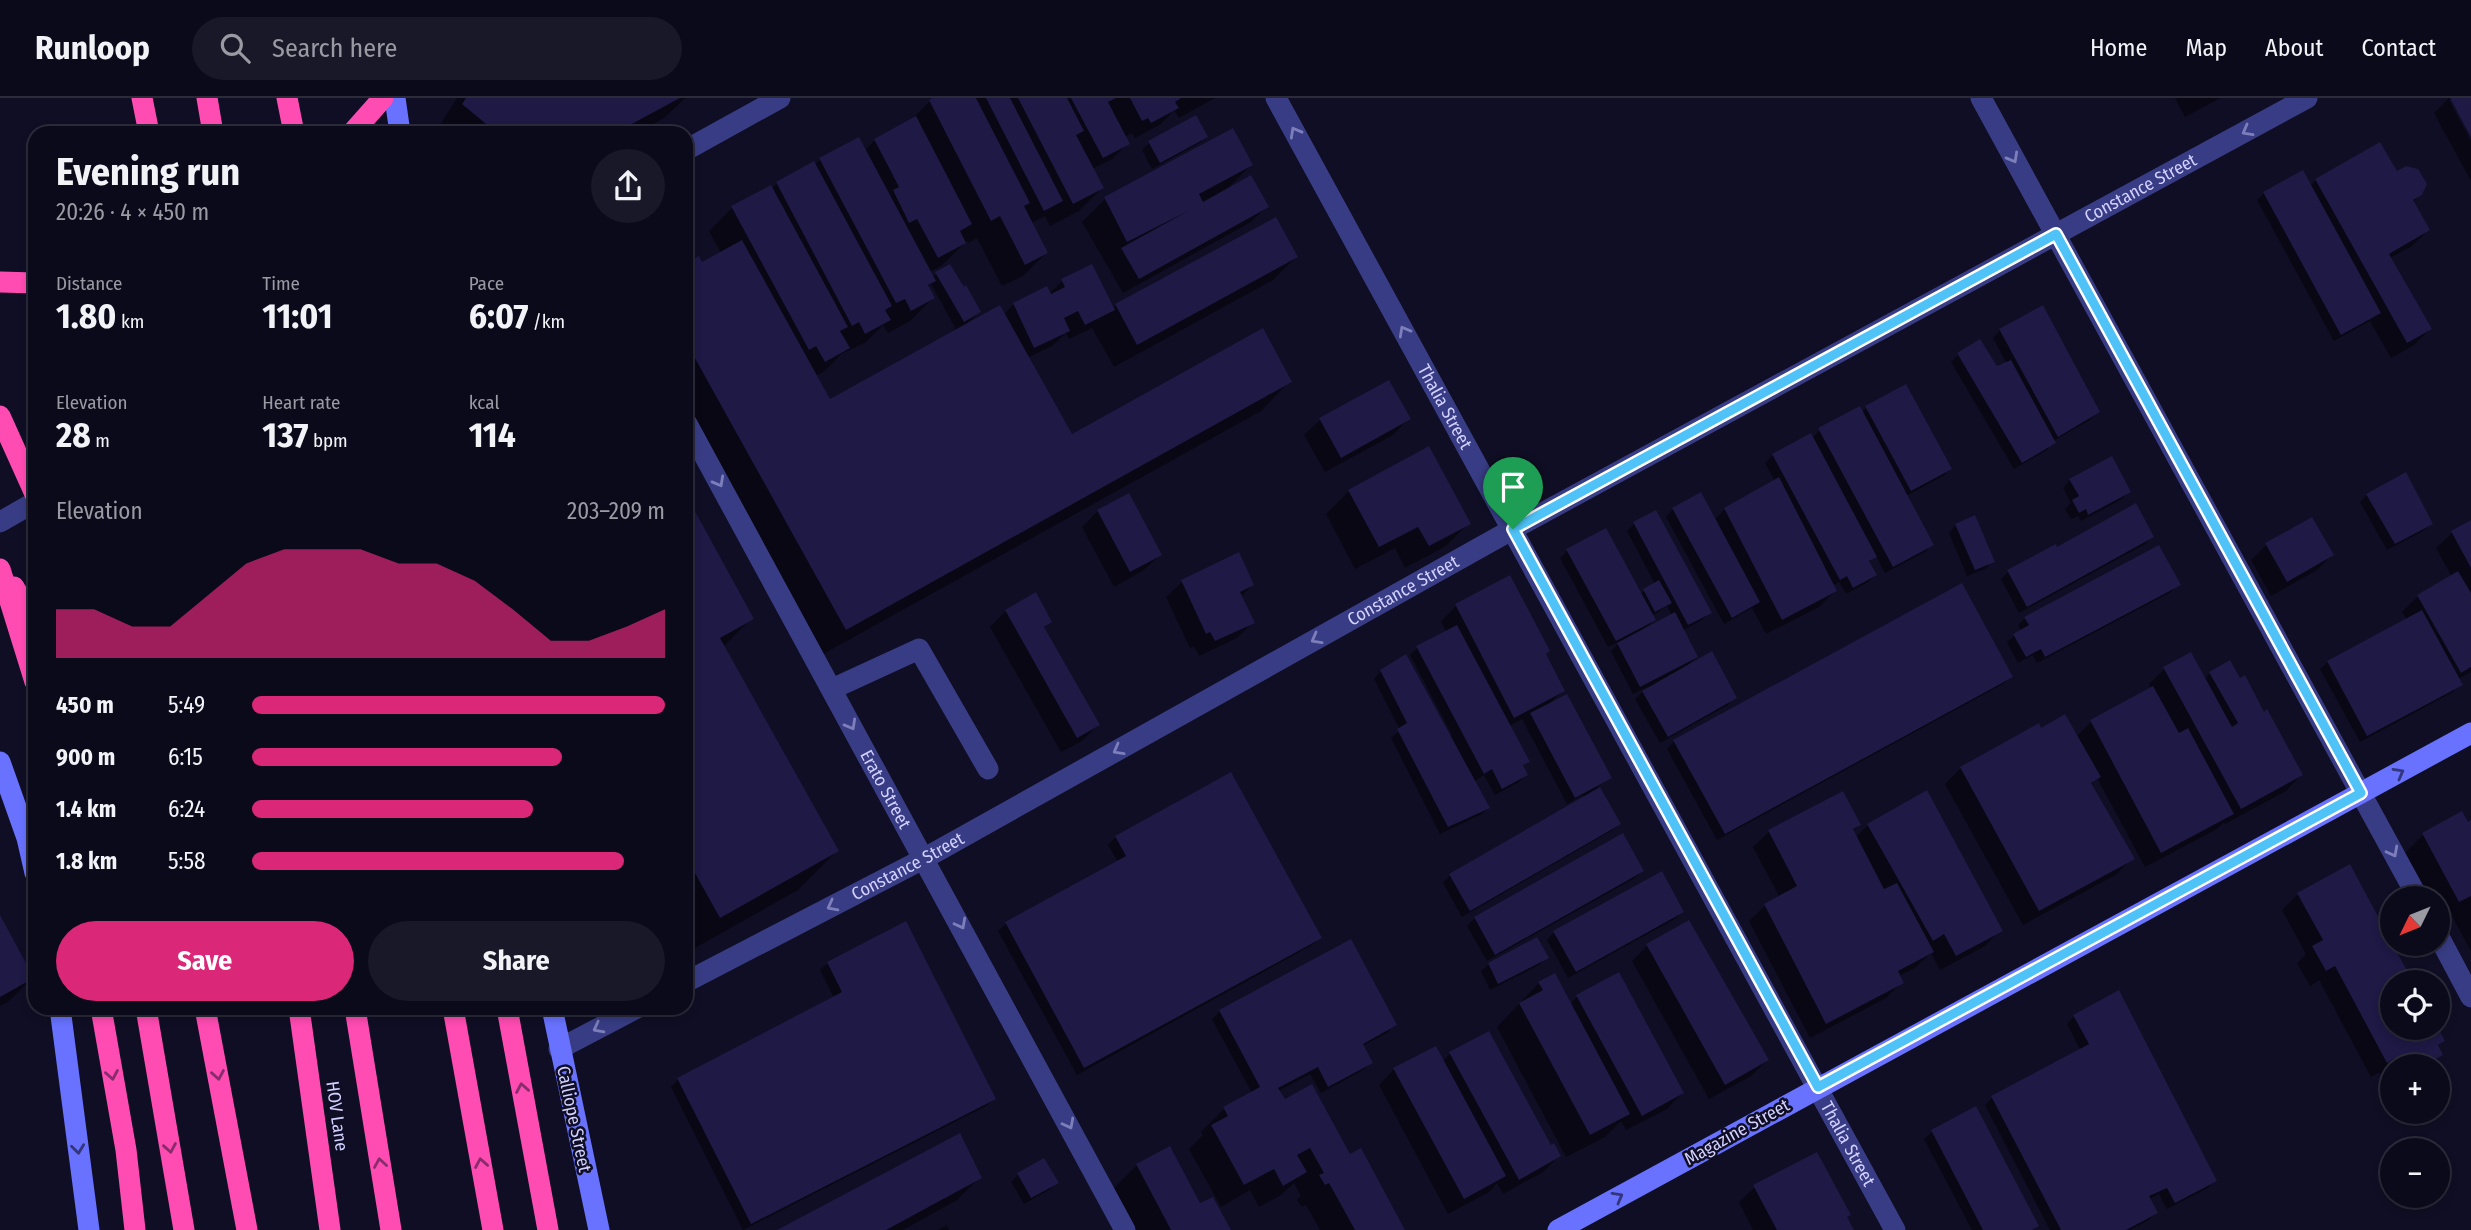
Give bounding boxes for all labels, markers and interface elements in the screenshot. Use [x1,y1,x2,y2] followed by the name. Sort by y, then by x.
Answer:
[192,17,682,80] search box
[35,28,150,68] text: Runloop
[216,29,254,67] icon: search
[272,33,397,64] text: Search here
[2090,34,2147,62] text: Home
[2185,34,2227,62] text: Map
[2265,34,2323,62] text: About
[2361,34,2436,62] text: Contact
[2242,122,2254,136] one-way arrow
[1290,127,1303,139] one-way arrow
[56,149,240,195] text: Evening run
[591,149,665,223] button: share
[2081,149,2200,228] street label: Constance Street
[2005,151,2019,163] one-way arrow
[56,198,209,226] text: 20:26 · 4 × 450 m
[56,272,123,295] text: Distance
[262,272,300,295] text: Time
[469,272,504,295] text: Pace
[56,295,116,337] text: 1.80
[262,295,332,337] text: 11:01
[469,295,528,337] text: 6:07
[116,310,144,333] text: km
[528,310,565,333] text: /km
[1399,326,1412,339] one-way arrow
[1413,361,1477,453] street label: Thalia Street
[56,391,128,414] text: Elevation
[262,391,340,414] text: Heart rate
[469,391,499,414] text: kcal
[56,414,91,456] text: 28
[262,414,308,456] text: 137
[469,414,516,456] text: 114
[91,429,110,452] text: m
[308,429,348,452] text: bpm
[1483,457,1543,529] pin
[1494,468,1532,506] icon: arrive
[711,475,724,487] one-way arrow
[56,497,143,525] text: Elevation
[567,497,665,525] text: 203–209 m
[1343,551,1463,631] street label: Constance Street
[1311,631,1324,644] one-way arrow
[56,691,114,719] text: 450 m
[168,691,205,719] text: 5:49
[843,717,856,730] one-way arrow
[1112,742,1125,755] one-way arrow
[56,743,115,771] text: 900 m
[168,743,203,771] text: 6:15
[855,746,916,833] street label: Erato Street
[2392,768,2404,781] one-way arrow
[56,795,116,823] text: 1.4 km
[168,795,205,823] text: 6:24
[848,827,968,905] street label: Constance Street
[2385,845,2398,857] one-way arrow
[56,847,117,875] text: 1.8 km
[168,847,206,875] text: 5:58
[2380,886,2450,956] north arrow
[2380,886,2450,1208] map controls
[827,898,839,911] one-way arrow
[952,917,966,929] one-way arrow
[56,921,354,1001] button: Save
[368,921,665,1001] button: Share
[2380,970,2450,1040] button: locate
[593,1020,605,1034] one-way arrow
[2380,1054,2450,1124] button: +
[552,1064,596,1174] street label: Calliope Street
[104,1069,119,1081] one-way arrow
[210,1069,225,1081] one-way arrow
[321,1080,353,1153] street label: HOV Lane
[515,1082,530,1094] one-way arrow
[1681,1094,1794,1170] street label: Magazine Street
[1816,1098,1880,1190] street label: Thalia Street
[1060,1117,1074,1130] one-way arrow
[2380,1138,2450,1208] button: −
[162,1142,177,1154] one-way arrow
[71,1143,86,1154] one-way arrow
[373,1157,388,1169] one-way arrow
[474,1157,489,1169] one-way arrow
[1610,1192,1623,1205] one-way arrow

